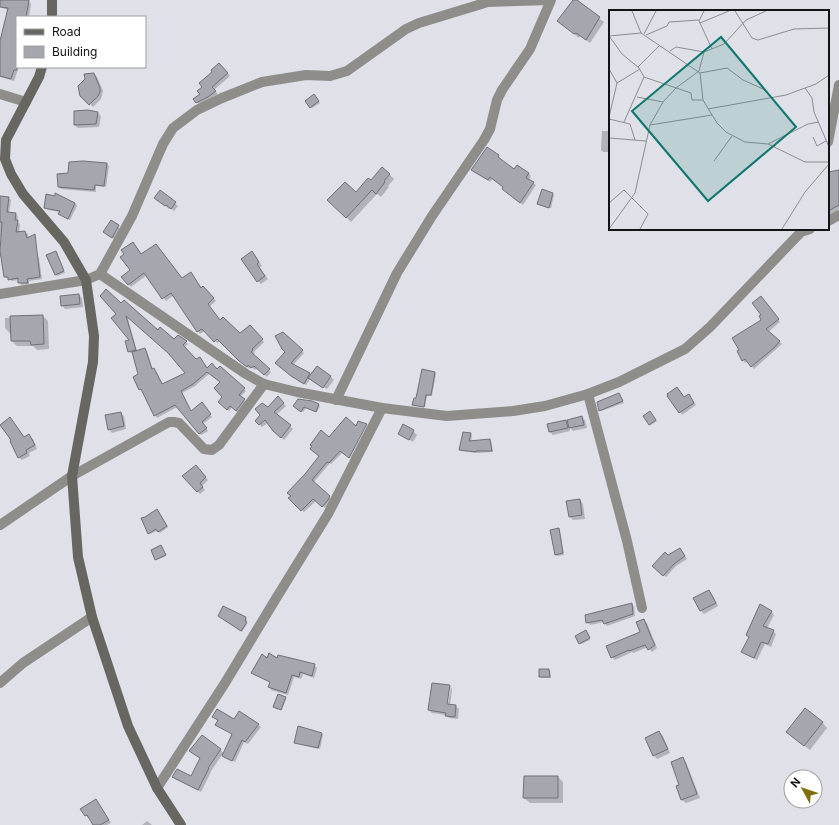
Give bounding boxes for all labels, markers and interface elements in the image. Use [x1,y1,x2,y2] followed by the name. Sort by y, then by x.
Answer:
[609,10,829,230] inset map
[16,16,146,68] legend
[52,24,81,39] text: Road
[52,44,97,59] text: Building
[783,769,823,809] north arrow
[787,775,803,790] text: N

